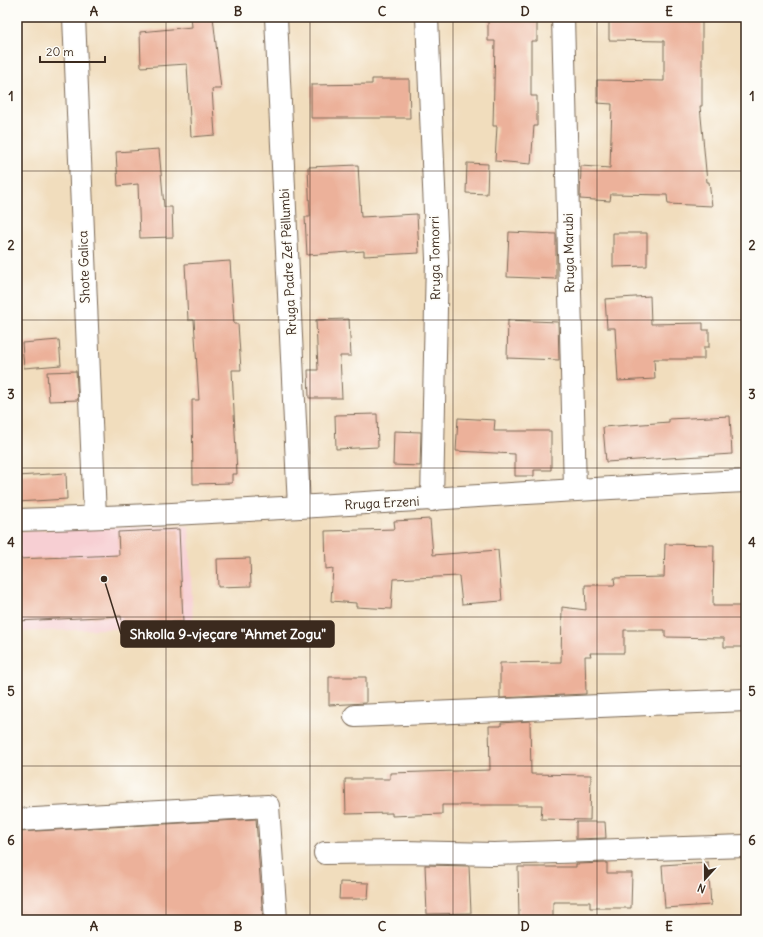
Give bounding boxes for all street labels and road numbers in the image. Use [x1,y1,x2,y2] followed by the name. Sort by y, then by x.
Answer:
[276,188,300,336] street label: Rruga Padre Zef Pëllumbi
[560,213,578,293] street label: Rruga Marubi
[426,216,444,300] street label: Rruga Tomorri
[74,230,94,304] street label: Shote Galica
[344,493,420,513] street label: Rruga Erzeni

